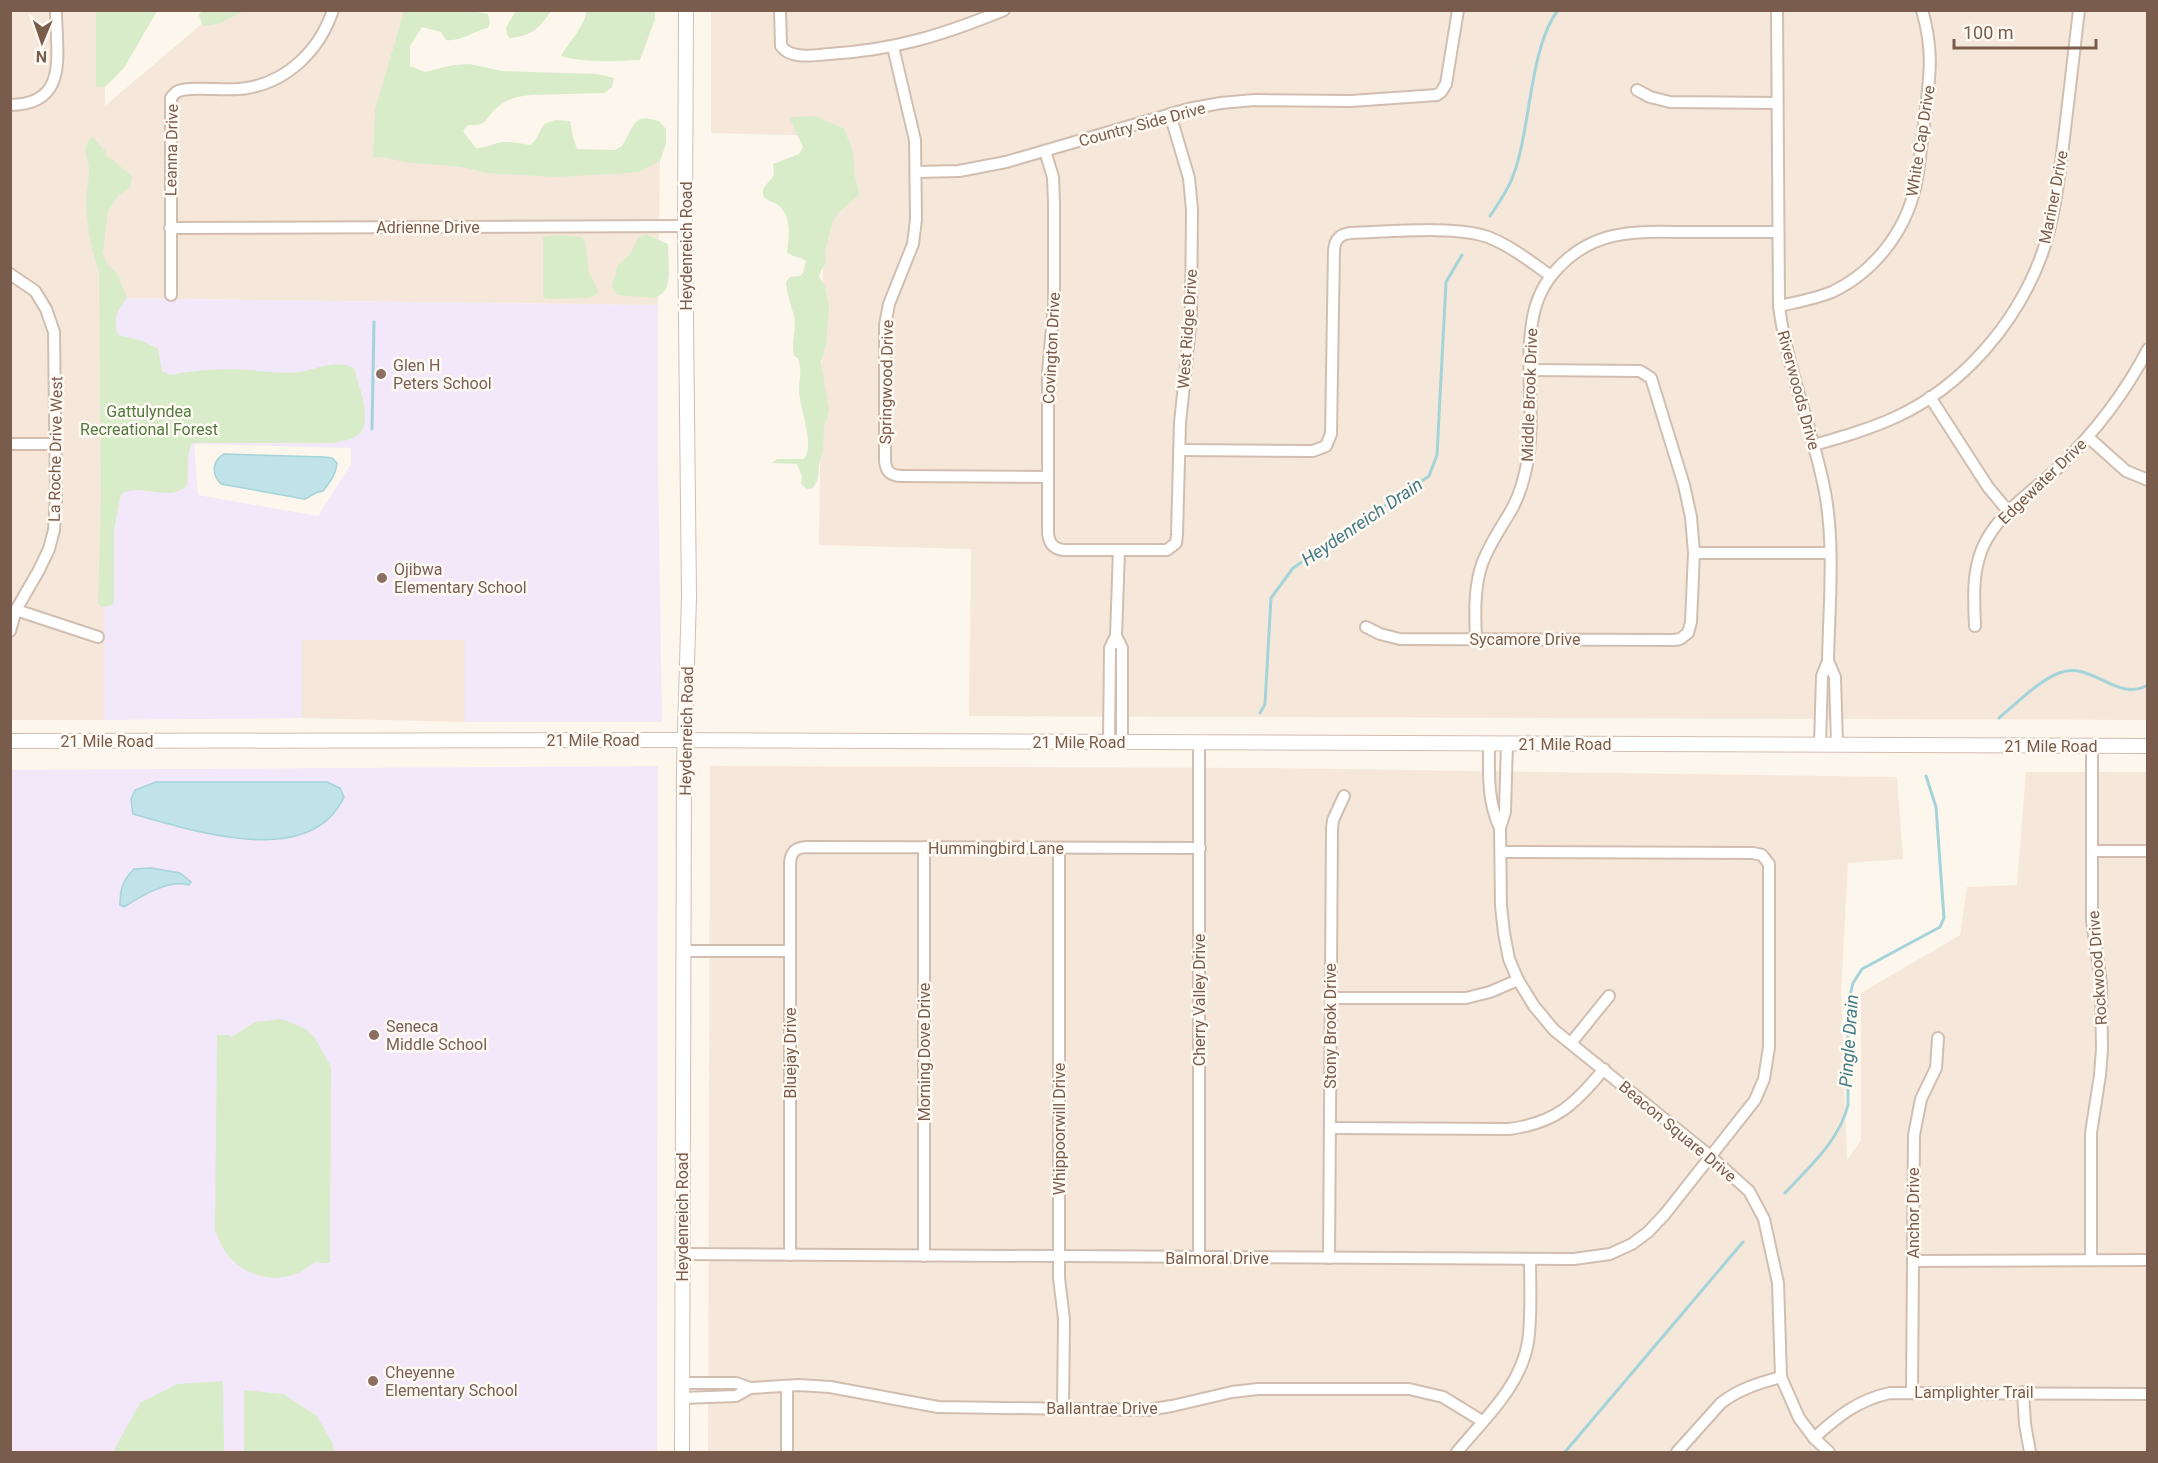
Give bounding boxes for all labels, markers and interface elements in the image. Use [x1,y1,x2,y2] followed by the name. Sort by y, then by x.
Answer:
[12,12,72,72] north arrow
[1954,12,2096,50] scale bar
[1963,22,2014,43] text: 100 m
[36,47,47,66] text: N
[1902,84,1939,198] street label: White Cap Drive
[1077,98,1208,151] street label: Country Side Drive
[161,104,182,196] street label: Leanna Drive
[2035,149,2072,245] street label: Mariner Drive
[677,181,696,311] street label: Heydenreich Road
[376,218,480,237] street label: Adrienne Drive
[1174,268,1201,390] street label: West Ridge Drive
[1039,292,1064,404] street label: Covington Drive
[876,319,897,445] street label: Springwood Drive
[1518,328,1541,462] street label: Middle Brook Drive
[1773,328,1824,452] street label: Riverwoods Drive
[393,356,492,393] place label: Glen H Peters School
[374,367,388,381] marker: Glen H Peters School
[45,376,66,522] street label: La Roche Drive West
[80,402,218,439] park label: Gattulyndea Recreational Forest
[1994,435,2090,528] street label: Edgewater Drive
[1297,473,1426,570] water label: Heydenreich Drain
[394,560,527,597] place label: Ojibwa Elementary School
[375,571,389,585] marker: Ojibwa Elementary School
[1470,630,1580,649] street label: Sycamore Drive
[676,666,697,796] street label: Heydenreich Road
[547,731,639,750] street label: 21 Mile Road
[61,732,153,751] street label: 21 Mile Road
[1033,733,1125,752] street label: 21 Mile Road
[1519,735,1611,754] street label: 21 Mile Road
[2005,737,2097,756] street label: 21 Mile Road
[928,839,1064,858] street label: Hummingbird Lane
[2084,910,2111,1026] street label: Rockwood Drive
[1190,934,1209,1066] street label: Cherry Valley Drive
[1321,963,1340,1089] street label: Stony Brook Drive
[915,983,934,1121] street label: Morning Dove Drive
[1835,994,1862,1088] water label: Pingle Drain
[781,1007,800,1099] street label: Bluejay Drive
[386,1017,487,1054] place label: Seneca Middle School
[367,1028,381,1042] marker: Seneca Middle School
[1050,1063,1069,1195] street label: Whippoorwill Drive
[1615,1077,1740,1186] street label: Beacon Square Drive
[673,1152,692,1282] street label: Heydenreich Road
[1904,1168,1923,1258] street label: Anchor Drive
[1165,1249,1269,1268] street label: Balmoral Drive
[385,1363,518,1400] place label: Cheyenne Elementary School
[366,1374,380,1388] marker: Cheyenne Elementary School
[1914,1383,2034,1402] street label: Lamplighter Trail
[1046,1399,1158,1418] street label: Ballantrae Drive

